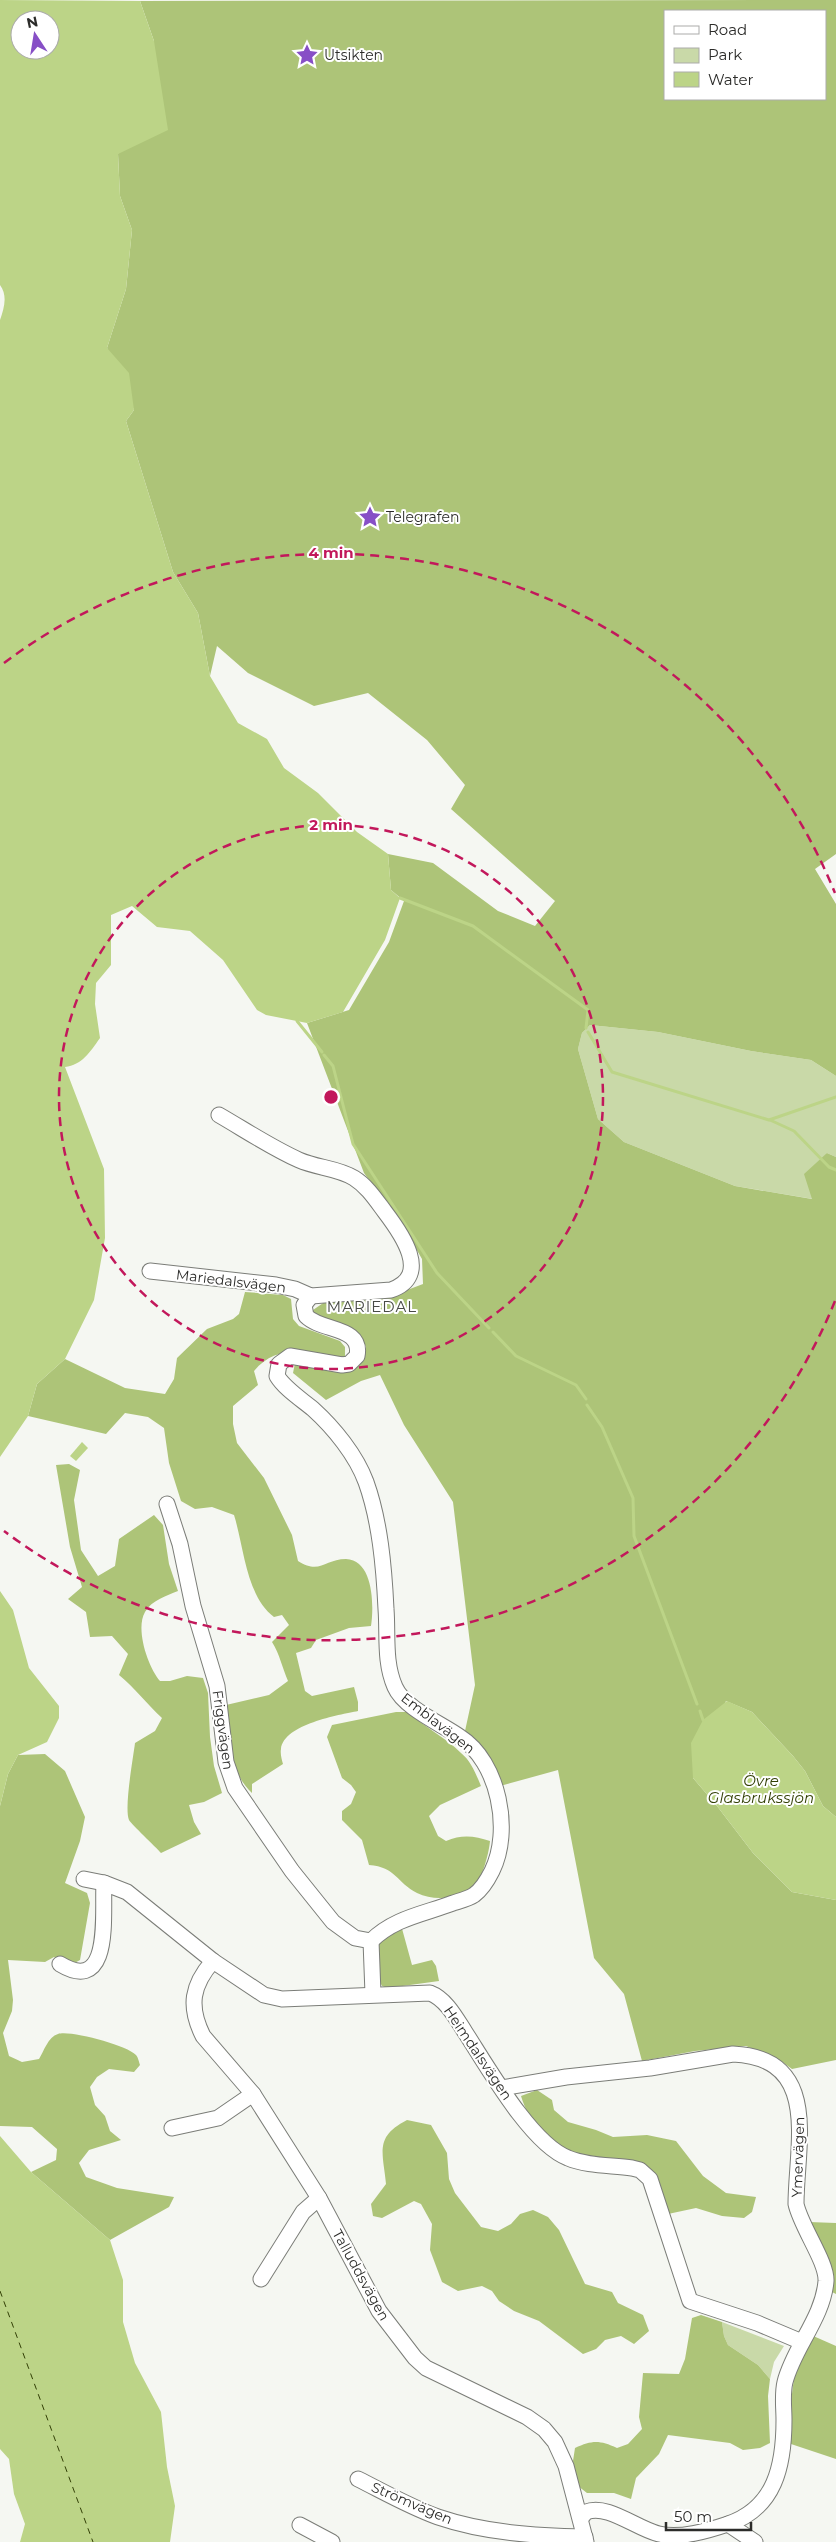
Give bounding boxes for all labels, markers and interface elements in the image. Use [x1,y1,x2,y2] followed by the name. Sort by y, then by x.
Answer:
[10,10,60,60] north arrow
[664,10,826,100] legend
[25,12,40,32] text: N
[708,20,747,39] text: Road
[294,42,320,68] place icon: Utsikten
[708,45,742,64] text: Park
[324,46,383,64] place label: Utsikten
[708,70,754,89] text: Water
[357,504,383,530] place icon: Telegrafen
[386,508,459,526] place label: Telegrafen
[308,543,354,562] text: 4 min
[309,815,353,834] text: 2 min
[322,1088,340,1106] centre of rings
[175,1265,287,1297] street label: Mariedalsvägen
[327,1297,417,1316] district label: MARIEDAL
[209,1689,237,1771] street label: Friggvägen
[398,1689,478,1757] street label: Emblavägen
[708,1771,814,1807] water label: Övre Glasbrukssjön
[440,2002,516,2104] street label: Heimdalsvägen
[788,2116,808,2198] street label: Ymervägen
[329,2226,393,2324] street label: Talluddsvägen
[369,2478,455,2528] street label: Strömvägen
[666,2500,751,2532] scale bar
[674,2507,712,2526] text: 50 m

